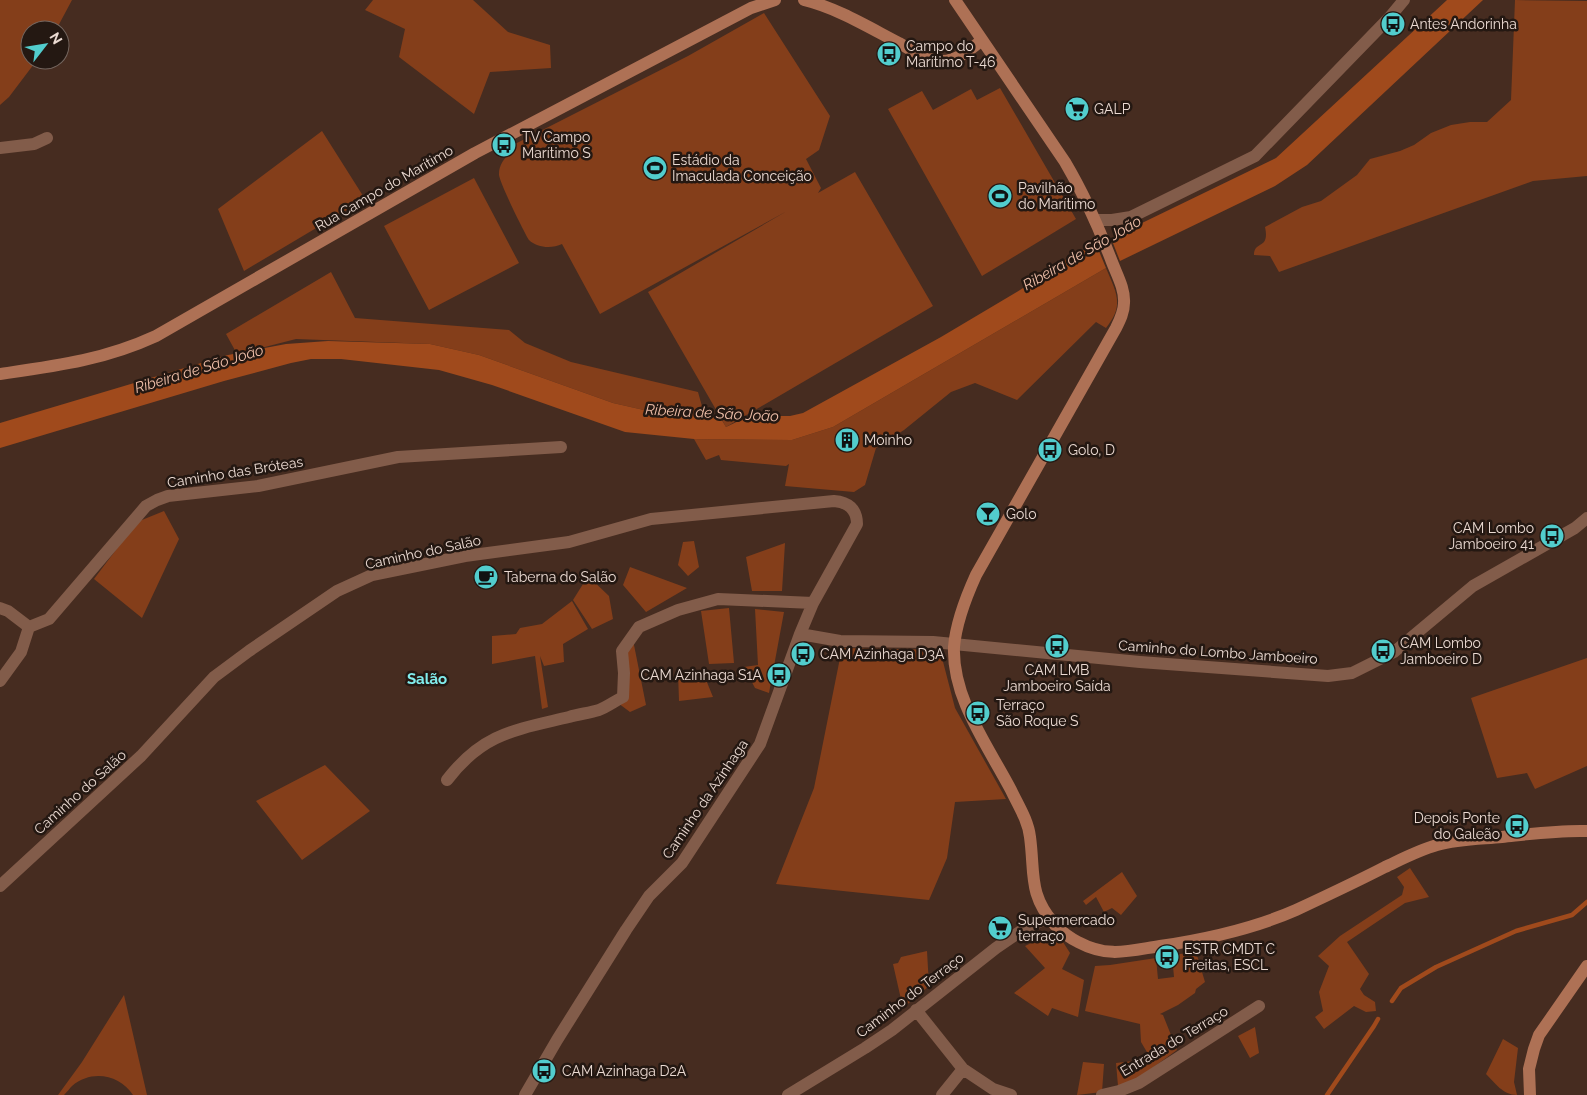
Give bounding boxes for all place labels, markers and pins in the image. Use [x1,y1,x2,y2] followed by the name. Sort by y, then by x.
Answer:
[1380,11,1406,37] bus stop icon: Antes Andorinha
[1410,16,1517,32] place label: Antes Andorinha
[906,38,995,70] place label: Campo do Marítimo T-46
[876,41,902,67] bus stop icon: Campo do Marítimo T-46
[1064,96,1090,122] supermarket icon: GALP
[1094,101,1131,117] place label: GALP
[522,129,591,161] place label: TV Campo Marítimo S
[491,132,517,158] bus stop icon: TV Campo Marítimo S
[672,152,812,184] place label: Estádio da Imaculada Conceição
[642,155,668,181] sports icon: Estádio da Imaculada Conceição
[1018,180,1095,212] place label: Pavilhão do Marítimo
[987,183,1013,209] sports icon: Pavilhão do Marítimo
[834,427,860,453] building icon: Moinho
[864,432,912,448] place label: Moinho
[1037,437,1063,463] bus stop icon: Golo, D
[1068,442,1115,458] place label: Golo, D
[975,501,1001,527] bar icon: Golo
[1006,506,1037,522] place label: Golo
[1448,520,1534,552] place label: CAM Lombo Jamboeiro 41
[1539,523,1565,549] bus stop icon: CAM Lombo Jamboeiro 41
[473,564,499,590] cafe icon: Taberna do Salão
[504,569,616,585] place label: Taberna do Salão
[1044,633,1070,659] bus stop icon: CAM LMB Jamboeiro Saída
[1400,635,1482,667] place label: CAM Lombo Jamboeiro D
[1370,638,1396,664] bus stop icon: CAM Lombo Jamboeiro D
[790,641,816,667] bus stop icon: CAM Azinhaga D3A
[820,646,945,662] place label: CAM Azinhaga D3A
[766,662,792,688] bus stop icon: CAM Azinhaga S1A
[1003,662,1111,694] place label: CAM LMB Jamboeiro Saída
[640,667,763,683] place label: CAM Azinhaga S1A
[996,697,1079,729] place label: Terraço São Roque S
[965,700,991,726] bus stop icon: Terraço São Roque S
[1414,810,1500,842] place label: Depois Ponte do Galeão
[1504,813,1530,839] bus stop icon: Depois Ponte do Galeão
[1018,912,1115,944] place label: Supermercado terraço
[987,915,1013,941] supermarket icon: Supermercado terraço
[1184,941,1275,973] place label: ESTR CMDT C Freitas, ESCL
[1154,944,1180,970] bus stop icon: ESTR CMDT C Freitas, ESCL
[531,1058,557,1084] bus stop icon: CAM Azinhaga D2A
[562,1063,687,1079] place label: CAM Azinhaga D2A

